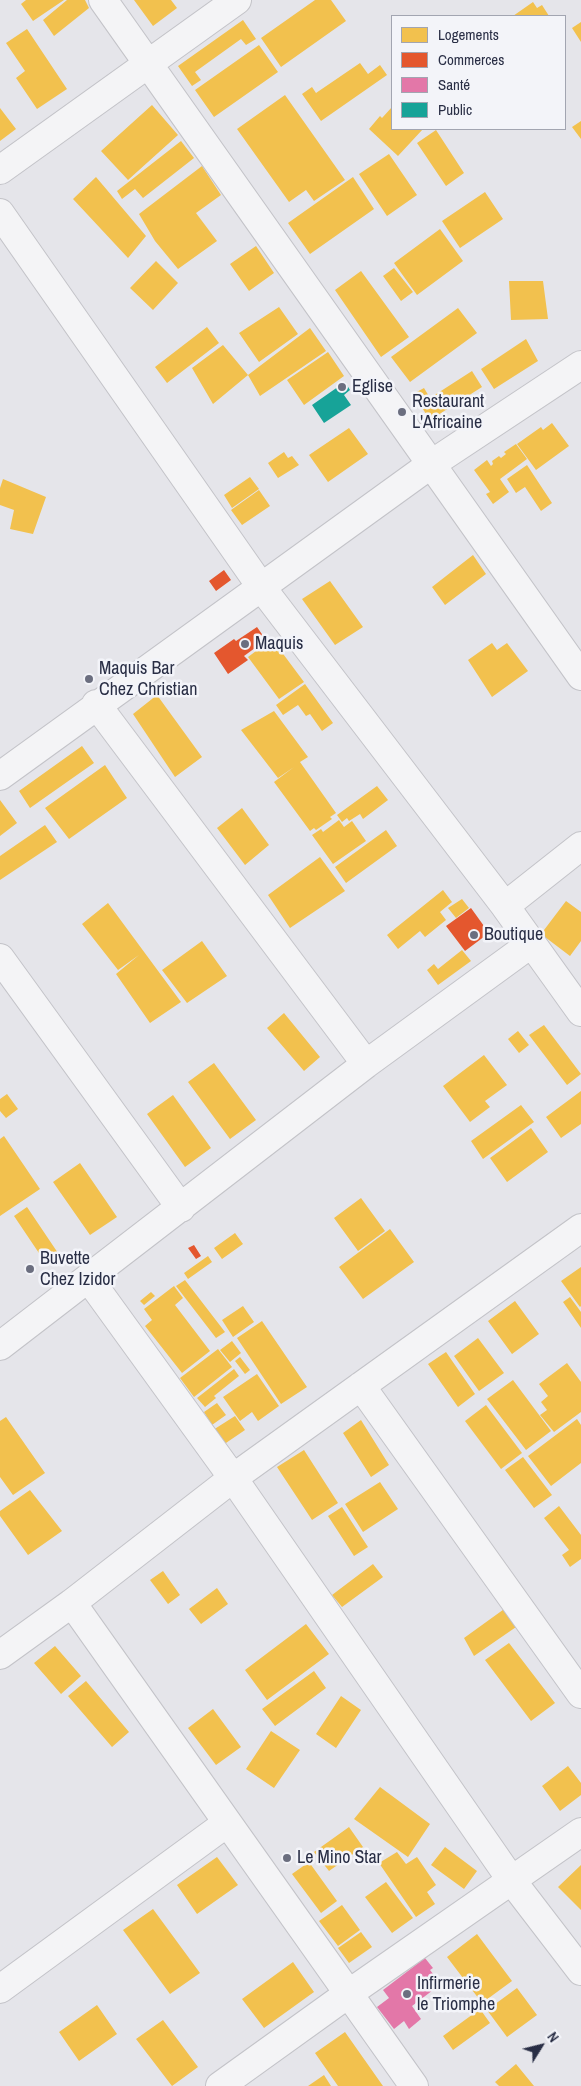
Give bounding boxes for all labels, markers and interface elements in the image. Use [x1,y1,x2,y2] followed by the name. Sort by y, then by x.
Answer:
[391,15,566,130] legend
[438,24,499,45] text: Logements
[438,49,504,70] text: Commerces
[438,74,470,95] text: Santé
[438,99,472,120] text: Public
[352,376,393,398] place label: Eglise
[336,381,348,393] marker: Eglise
[412,391,484,434] place label: Restaurant L'Africaine
[396,406,408,418] marker: Restaurant L'Africaine
[255,633,303,655] place label: Maquis
[239,638,251,650] marker: Maquis
[99,658,197,701] place label: Maquis Bar Chez Christian
[83,673,95,685] marker: Maquis Bar Chez Christian
[484,924,543,946] place label: Boutique
[468,929,480,941] marker: Boutique
[40,1248,115,1290] place label: Buvette Chez Izidor
[24,1263,36,1275] marker: Buvette Chez Izidor
[297,1847,382,1869] place label: Le Mino Star
[281,1852,293,1864] marker: Le Mino Star
[417,1973,495,2016] place label: Infirmerie le Triomphe
[401,1988,413,2000] marker: Infirmerie le Triomphe
[516,2021,566,2071] north arrow
[543,2029,563,2046] text: N

